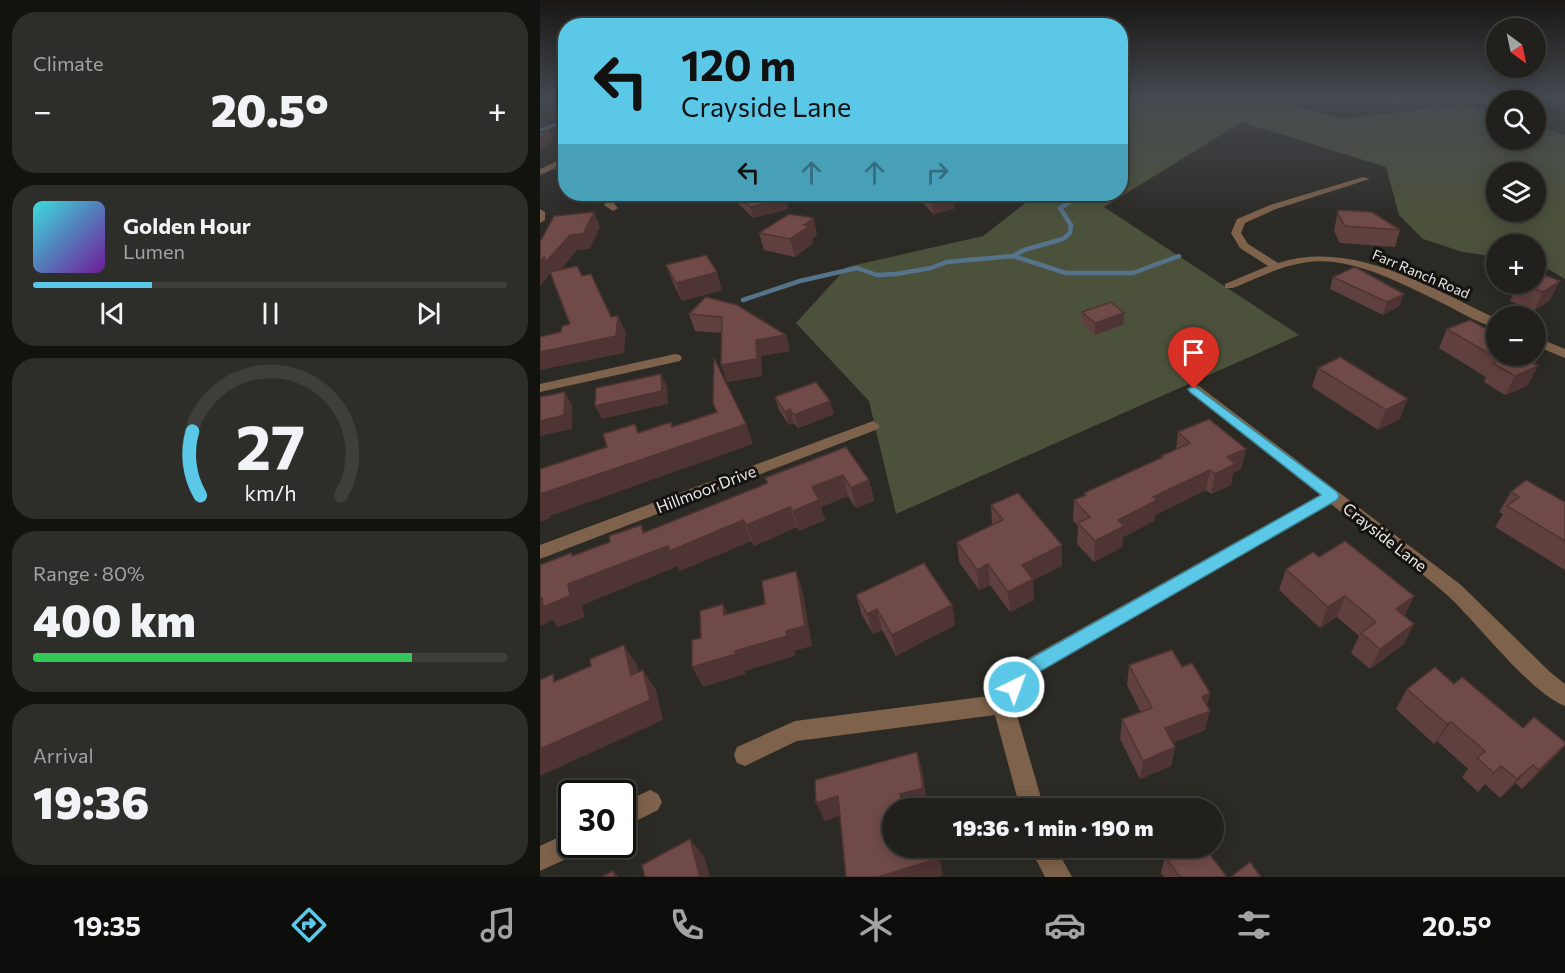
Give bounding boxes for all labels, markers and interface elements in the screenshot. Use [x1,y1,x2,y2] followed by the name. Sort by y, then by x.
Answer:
[1486,18,1546,78] north arrow
[1486,18,1546,366] map controls
[681,38,796,90] text: 120 m
[582,42,660,120] icon: left
[33,51,103,75] text: Climate
[211,81,329,136] text: 20.5°
[33,89,52,130] text: −
[488,89,507,130] text: +
[681,90,851,123] text: Crayside Lane
[1486,90,1546,150] button: search
[732,156,765,189] icon: left
[795,156,828,189] icon: ahead
[858,156,891,189] icon: ahead
[921,156,954,189] icon: right
[1486,162,1546,222] button: layers
[123,212,251,239] text: Golden Hour
[1486,234,1546,294] button: +
[123,239,185,263] text: Lumen
[1370,245,1472,302] street label: Farr Ranch Road
[96,297,129,330] icon: previous
[254,297,287,330] icon: pause
[412,297,445,330] icon: next
[1486,306,1546,366] button: −
[1168,327,1219,389] pin
[1177,336,1210,369] icon: arrive
[235,407,305,483] text: 27
[653,461,758,516] street label: Hillmoor Drive
[244,479,296,505] text: km/h
[1340,498,1431,575] street label: Crayside Lane
[33,561,145,585] text: Range · 80%
[33,591,196,646] text: 400 km
[982,655,1046,719] position arrow
[33,743,94,767] text: Arrival
[33,773,149,828] text: 19:36
[558,780,636,858] speed limit sign: 30
[953,814,1153,841] text: 19:36 · 1 min · 190 m
[288,904,330,946] icon: directions
[477,904,519,946] icon: music
[666,904,708,946] icon: phone
[855,904,897,946] icon: climate
[1044,904,1086,946] icon: car
[1233,904,1275,946] icon: filters
[74,909,141,942] text: 19:35
[1422,909,1491,942] text: 20.5°

